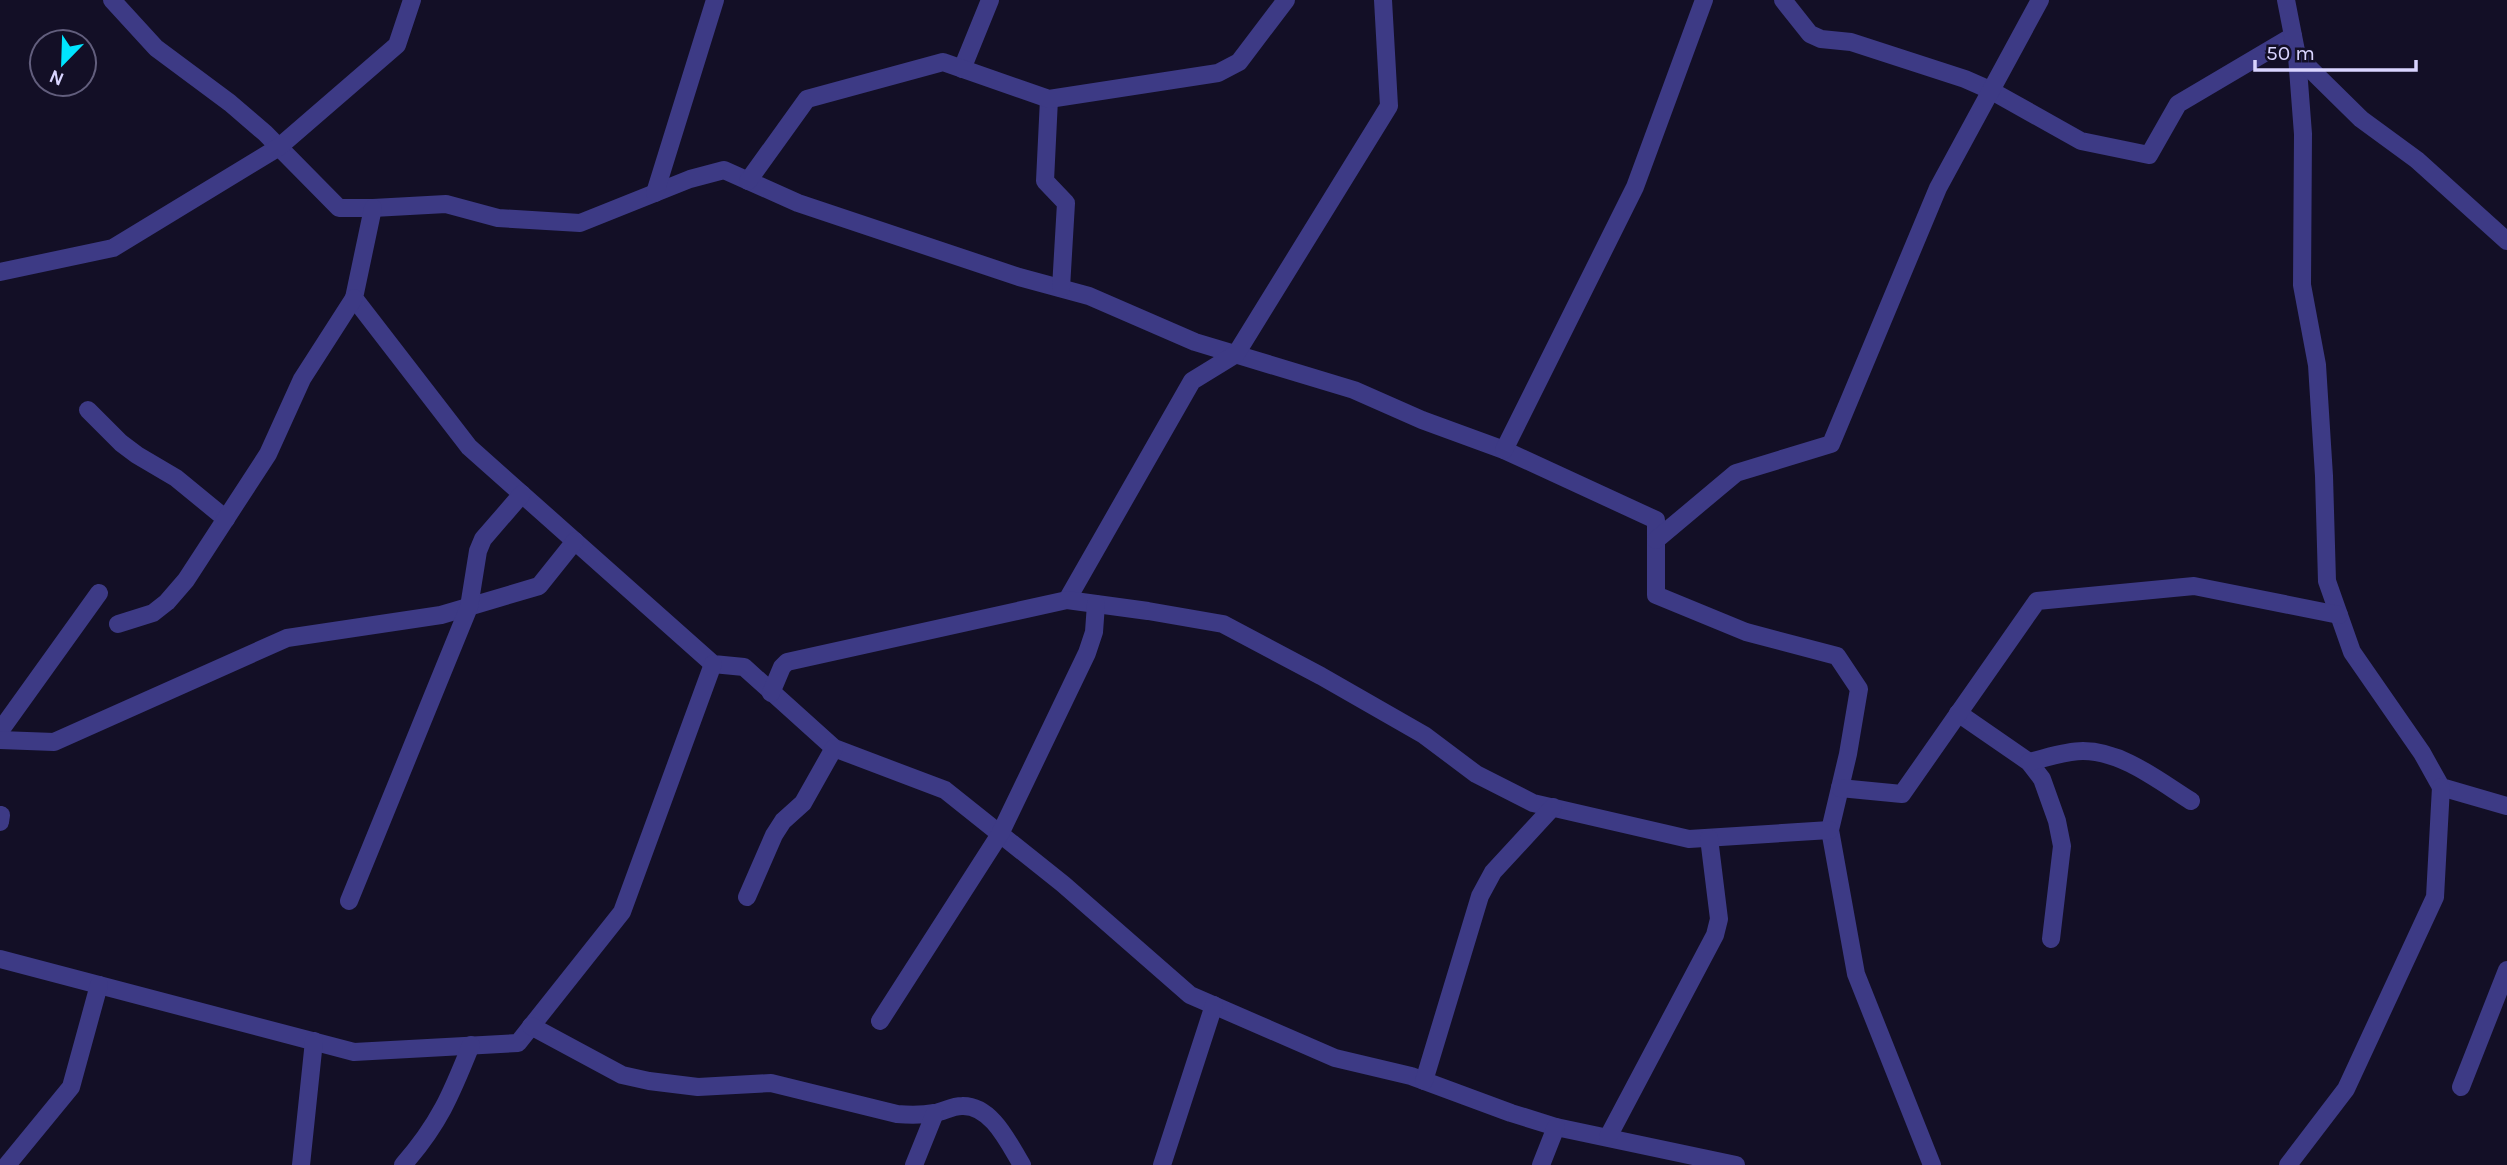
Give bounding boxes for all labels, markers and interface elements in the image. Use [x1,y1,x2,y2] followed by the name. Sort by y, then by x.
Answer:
[28,28,98,98] north arrow
[2255,28,2416,72] scale bar
[2266,41,2315,65] text: 50 m
[46,65,67,91] text: N

